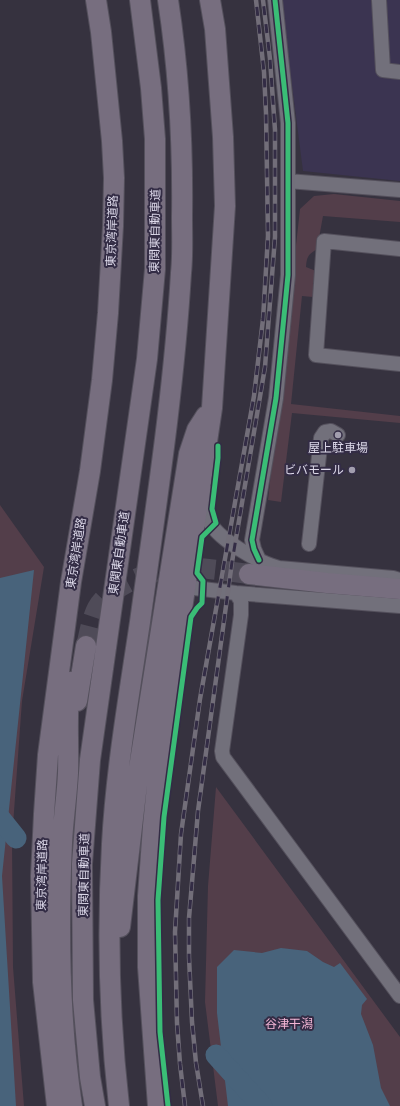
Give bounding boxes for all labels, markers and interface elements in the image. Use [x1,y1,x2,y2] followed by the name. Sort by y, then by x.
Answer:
[147,189,165,273] street label: 東関東自動車道
[104,195,122,267] street label: 東京湾岸道路
[333,430,343,440] marker: 屋上駐車場
[308,441,368,457] place label: 屋上駐車場
[284,463,344,479] place label: ビバモール
[347,465,357,475] marker: ビバモール
[106,510,134,596] street label: 東関東自動車道
[63,516,91,590] street label: 東京湾岸道路
[76,833,94,917] street label: 東関東自動車道
[34,839,52,911] street label: 東京湾岸道路
[265,1017,313,1033] park label: 谷津干潟

